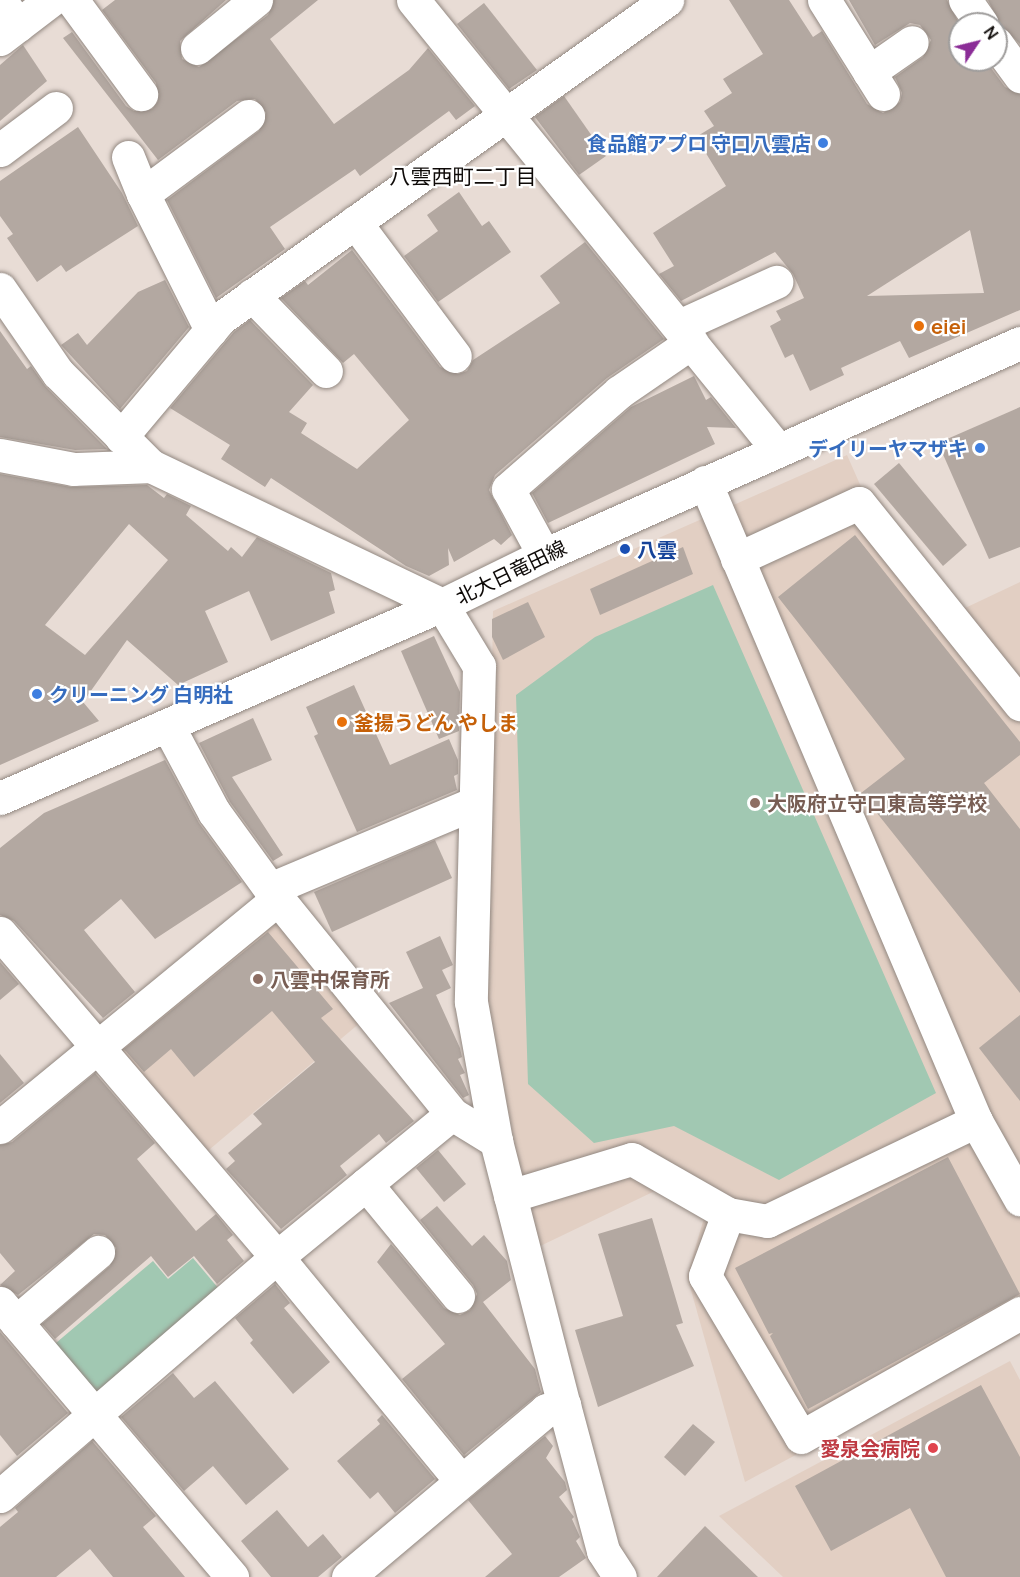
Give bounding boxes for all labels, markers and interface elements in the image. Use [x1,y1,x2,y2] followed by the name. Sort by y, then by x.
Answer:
[948,12,1008,72] north arrow
[979,22,1003,44] text: N
[587,131,811,155] place label: 食品館アプロ 守口八雲店
[816,136,830,150] marker: 食品館アプロ 守口八雲店
[390,163,536,189] district label: 八雲西町二丁目
[931,314,966,338] place label: eiei
[912,319,926,333] marker: eiei
[808,436,968,460] place label: デイリーヤマザキ
[973,441,987,455] marker: デイリーヤマザキ
[452,535,570,609] street label: 北大日竜田線
[637,537,677,561] place label: 八雲
[618,542,632,556] marker: 八雲
[49,682,233,706] place label: クリーニング 白明社
[30,687,44,701] marker: クリーニング 白明社
[354,710,518,734] place label: 釜揚うどん やしま
[335,715,349,729] marker: 釜揚うどん やしま
[767,791,987,815] place label: 大阪府立守口東高等学校
[748,796,762,810] marker: 大阪府立守口東高等学校
[270,967,390,991] place label: 八雲中保育所
[251,972,265,986] marker: 八雲中保育所
[820,1436,920,1460] place label: 愛泉会病院
[924,1439,942,1457] marker: 愛泉会病院

